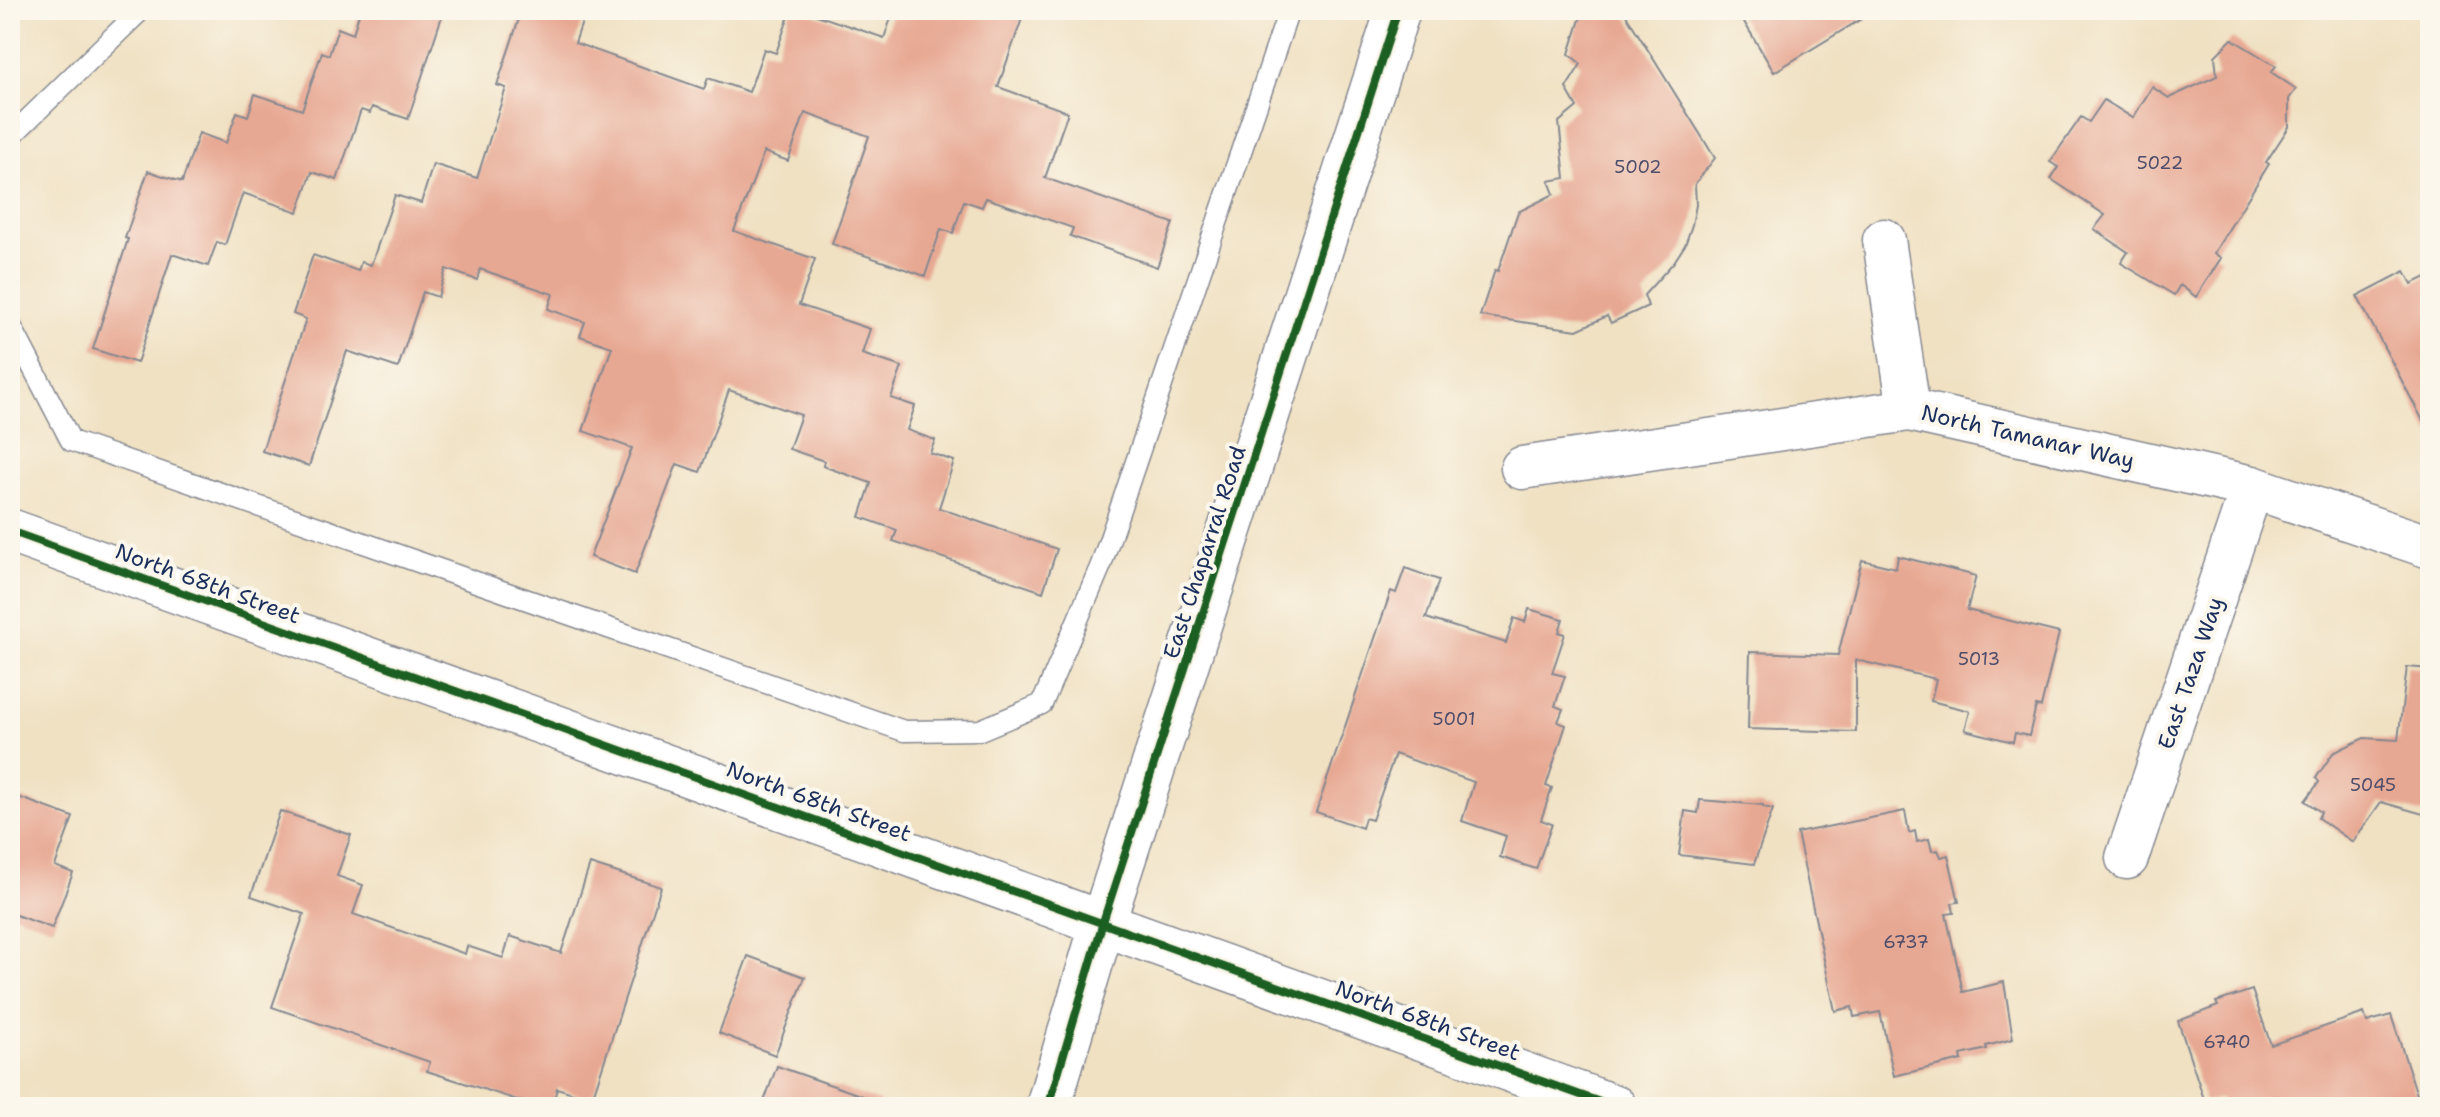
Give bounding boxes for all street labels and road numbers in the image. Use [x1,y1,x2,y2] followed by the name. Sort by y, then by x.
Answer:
[1918,398,2137,475] street label: North Tamanar Way
[1156,442,1253,662] street label: East Chaparral Road
[111,537,304,630] street label: North 68th Street
[2151,593,2230,753] street label: East Taza Way
[722,755,915,848] street label: North 68th Street
[1331,974,1524,1067] street label: North 68th Street

